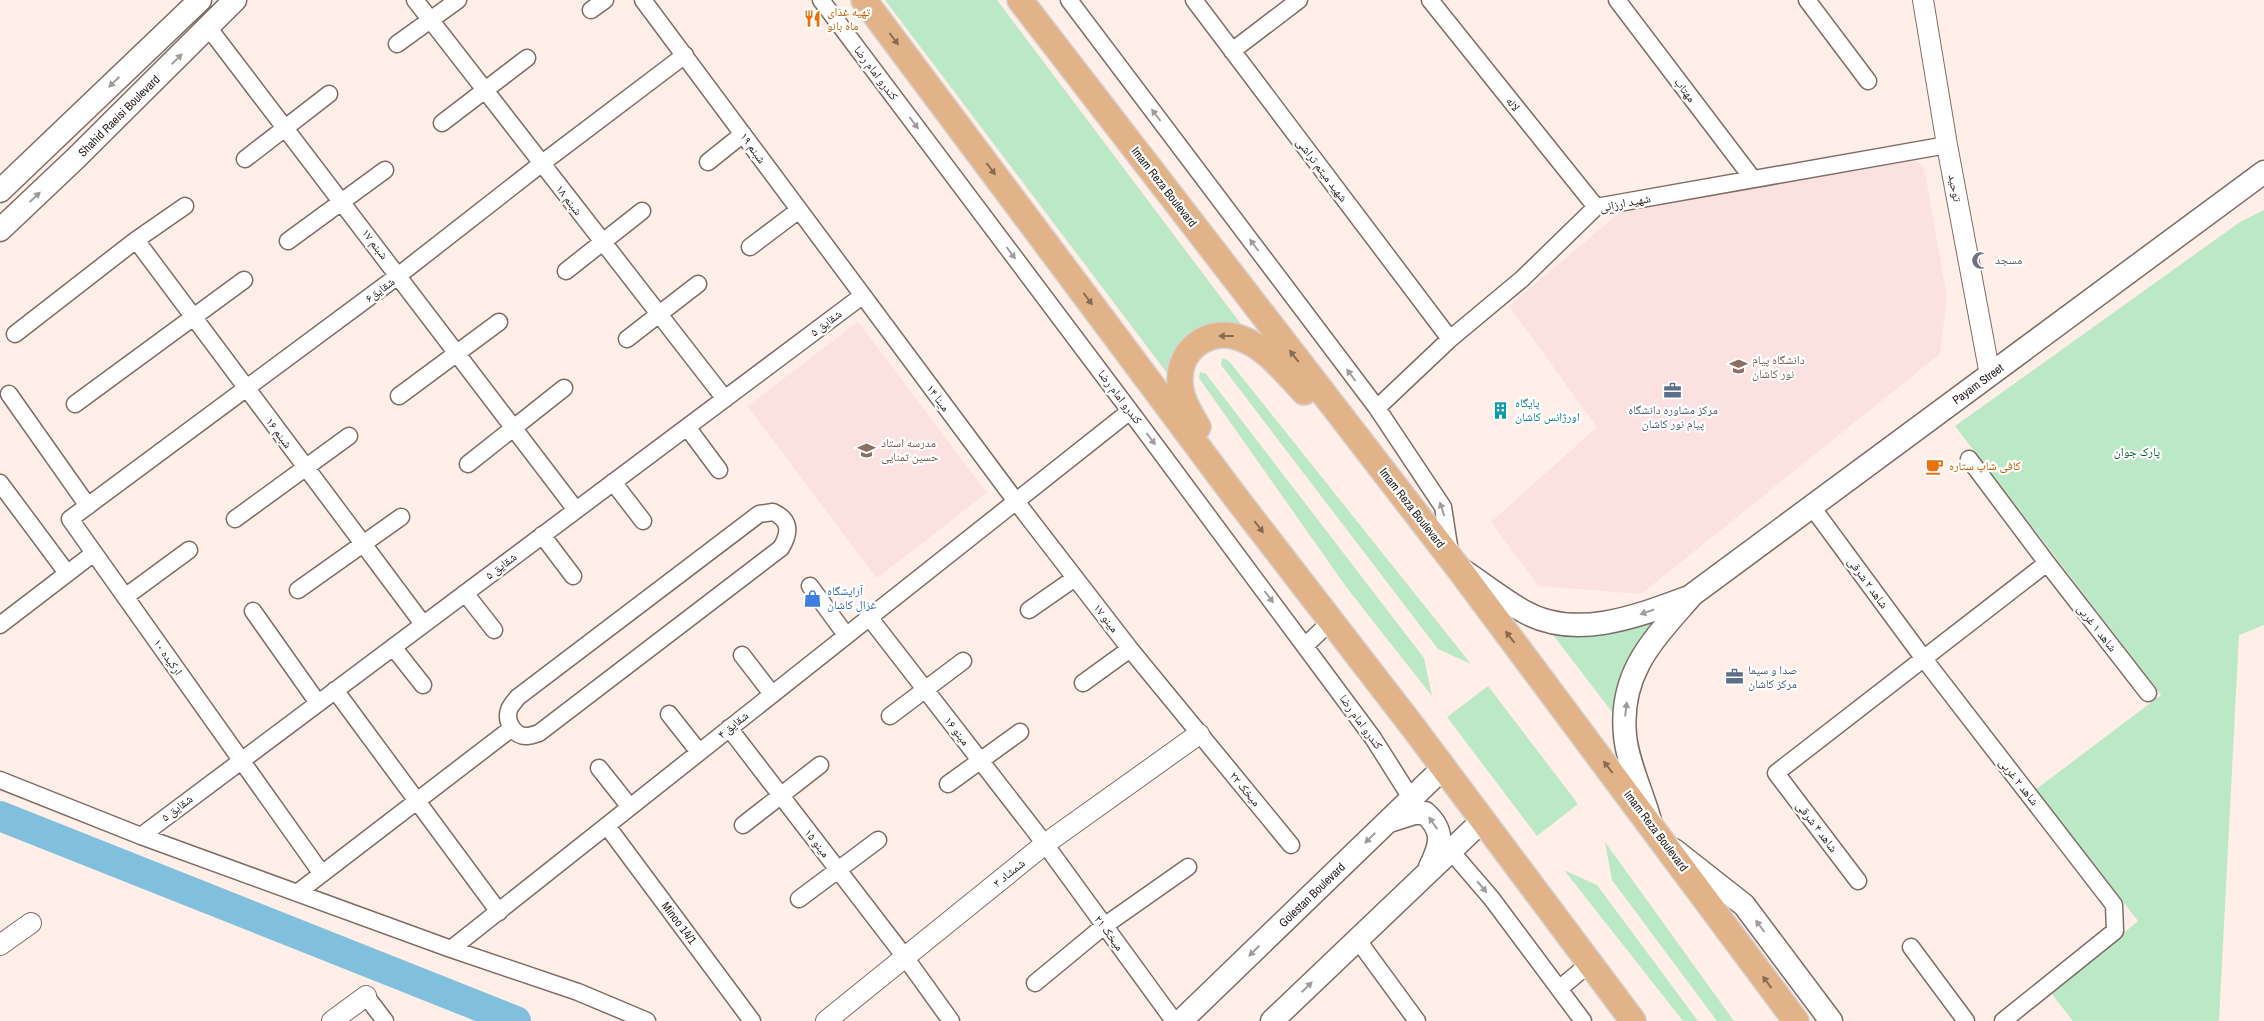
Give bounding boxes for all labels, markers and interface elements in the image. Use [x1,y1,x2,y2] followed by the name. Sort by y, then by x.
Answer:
[827,4,871,34] place label: تهیه غذای ماه بانو
[803,9,823,29] restaurant icon: تهیه غذای ماه بانو
[888,32,899,45] one-way arrow
[850,43,902,103] street label: کندرو امام رضا
[171,53,183,65] one-way arrow
[75,72,163,160] street label: Shahid Raeisi Boulevard
[1671,75,1699,105] street label: مهتاب
[108,76,120,88] one-way arrow
[1502,93,1524,115] street label: لاله
[1151,108,1161,122] one-way arrow
[908,116,919,129] one-way arrow
[736,129,770,167] street label: شبنم ۱۹
[1293,135,1351,205] street label: شهید میثم تراشی
[1128,144,1200,230] street label: Imam Reza Boulevard
[985,162,996,175] one-way arrow
[1945,173,1966,203] street label: توحید
[552,181,586,219] street label: شبنم ۱۸
[1598,190,1652,216] street label: شهید ارزانی
[29,191,41,203] one-way arrow
[358,225,392,263] street label: شبنم ۱۷
[1248,239,1259,252] one-way arrow
[1006,246,1017,259] one-way arrow
[1971,250,1991,270] mosque icon: مسجد
[1995,252,2022,268] place label: مسجد
[362,274,398,306] street label: شقایق۶
[1083,292,1093,306] one-way arrow
[807,306,845,340] street label: شقایق ۵
[1218,332,1234,340] one-way arrow
[1288,350,1299,363] one-way arrow
[1752,352,1805,382] place label: دانشگاه پیام نور کاشان
[1728,357,1748,377] school or university icon: دانشگاه پیام نور کاشان
[1949,360,2007,408] street label: Payam Street
[1094,367,1146,427] street label: کندرو امام رضا
[1346,369,1357,382] one-way arrow
[923,381,953,415] street label: مینا ۱۴
[1663,381,1683,401] office icon: مرکز مشاوره دانشگاه پیام نور کاشان
[1515,395,1580,425] place label: پایگاه اورژانس کاشان
[1491,400,1511,420] building icon: پایگاه اورژانس کاشان
[1628,402,1718,432] place label: مرکز مشاوره دانشگاه پیام نور کاشان
[262,414,296,452] street label: شبنم ۱۶
[1146,432,1156,446] one-way arrow
[881,435,939,465] place label: مدرسه استاد حسین تمنایی
[857,440,877,460] school or university icon: مدرسه استاد حسین تمنایی
[2114,444,2161,460] park label: پارک جوان
[1925,456,1945,476] cafe icon: کافی شاپ ستاره
[1949,458,2021,474] place label: کافی شاپ ستاره
[1376,465,1448,551] street label: Imam Reza Boulevard
[1437,502,1445,517] one-way arrow
[1254,520,1264,534] one-way arrow
[482,549,520,583] street label: شقایق ۵
[1844,554,1892,612] street label: شاهد ۲ شرقی
[827,583,877,613] place label: آرایشگاه غزال کاشان
[803,588,823,608] shop icon: آرایشگاه غزال کاشان
[1263,590,1274,603] one-way arrow
[1090,600,1122,636] street label: مینو ۱۷
[2073,601,2121,655] street label: شاهد ۱ غربی
[1639,609,1654,616] one-way arrow
[1505,630,1515,644] one-way arrow
[150,636,186,678] street label: ارکیده ۱۰
[1748,662,1797,692] place label: صدا و سیما مرکز کاشان
[1724,667,1744,687] office icon: صدا و سیما مرکز کاشان
[1336,691,1386,753] street label: کندرو امام رضا
[1622,700,1630,716] one-way arrow
[714,708,752,742] street label: شقایق ۴
[941,713,973,749] street label: مینو ۱۶
[1995,755,2043,809] street label: شاهد ۲ غربی
[1603,761,1614,774] one-way arrow
[1226,768,1264,810] street label: میخک ۲۲
[1620,787,1692,875] street label: Imam Reza Boulevard
[158,791,196,825] street label: شقایق ۵
[1793,798,1841,856] street label: شاهد ۴ شرقی
[1429,816,1438,830] one-way arrow
[801,825,833,861] street label: مینو ۱۵
[1364,832,1376,844] one-way arrow
[990,855,1028,891] street label: شمشاد ۳
[1275,859,1349,931] street label: Golestan Boulevard
[1476,880,1487,893] one-way arrow
[658,899,701,948] street label: Minoo 14/1
[1091,912,1127,954] street label: میخک ۲۱
[1755,919,1765,933] one-way arrow
[1248,945,1260,957] one-way arrow
[1762,976,1773,989] one-way arrow
[1301,981,1313,993] one-way arrow

